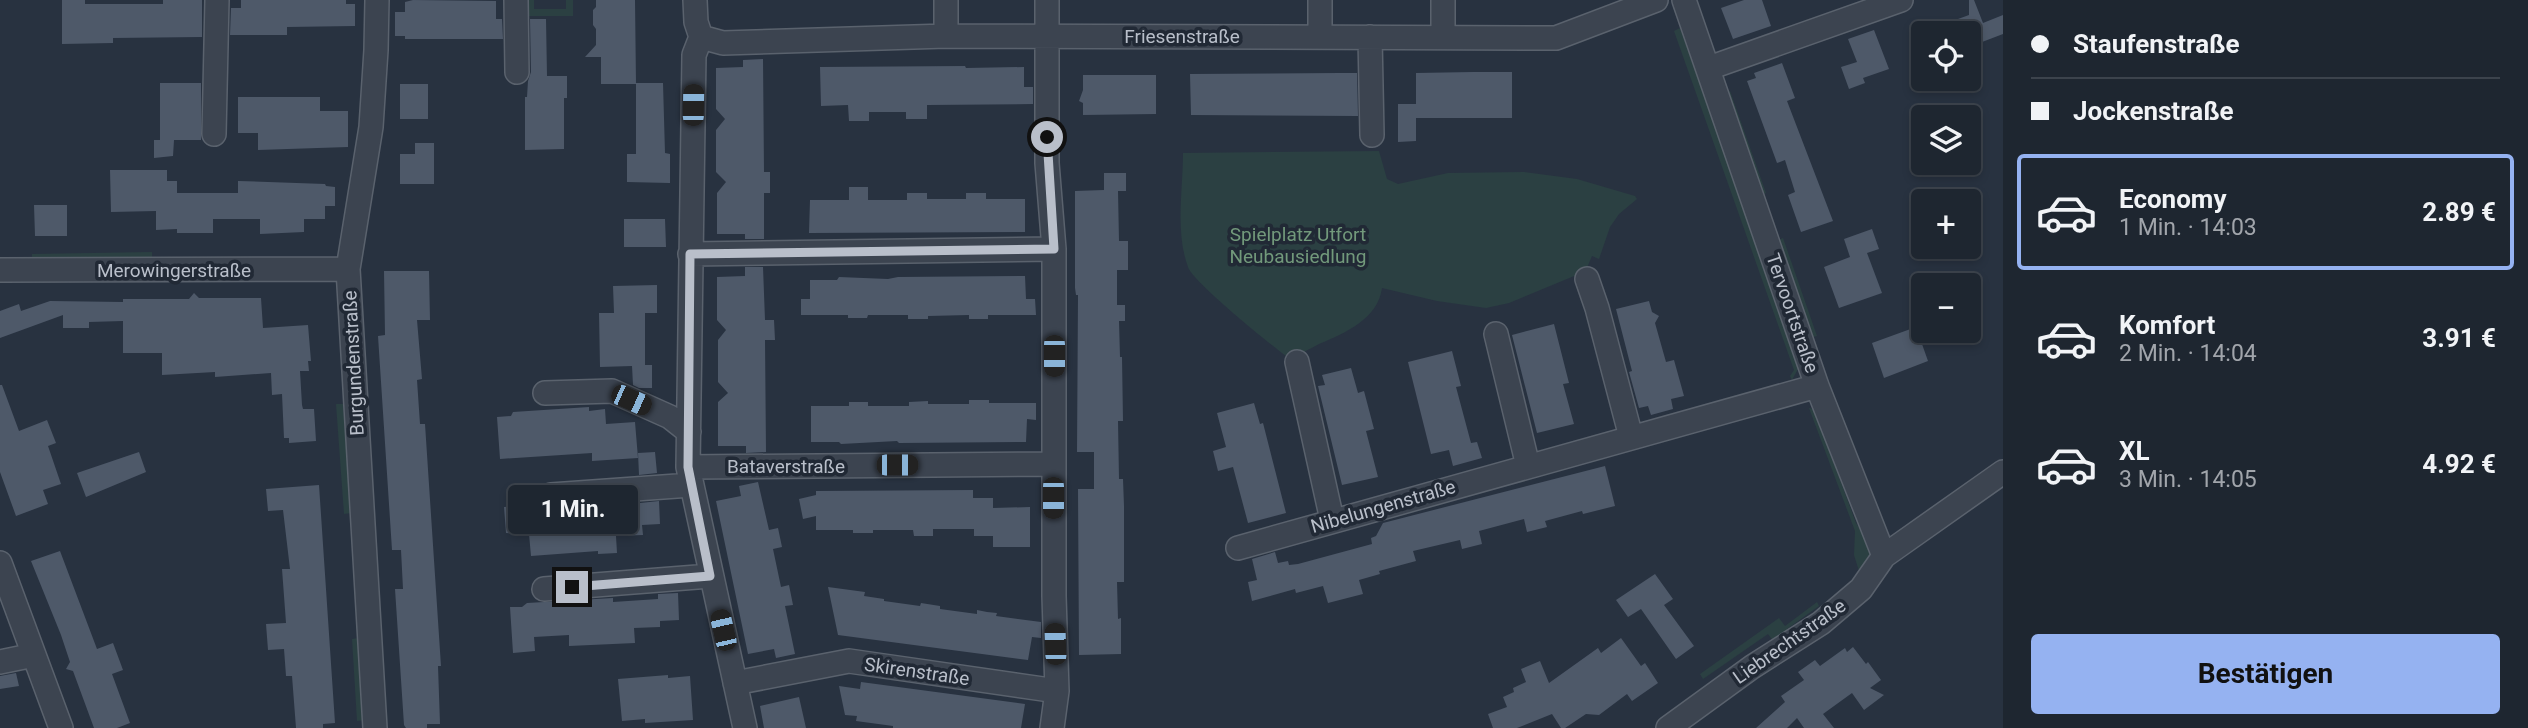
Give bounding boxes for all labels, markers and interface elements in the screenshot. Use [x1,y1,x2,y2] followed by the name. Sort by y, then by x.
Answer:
[1911,21,1981,343] map controls
[1911,21,1981,91] button: locate
[1124,25,1240,48] street label: Friesenstraße
[2073,29,2240,59] text: Staufenstraße
[683,84,704,126] car
[2073,96,2234,126] text: Jockenstraße
[1911,105,1981,175] button: layers
[1031,121,1063,153] route start
[2035,181,2098,244] icon: car
[2119,184,2226,214] text: Economy
[1911,189,1981,259] button: +
[2422,197,2496,227] text: 2.89 €
[2119,214,2257,241] text: 1 Min. · 14:03
[1229,223,1367,268] park label: Spielplatz Utfort Neubausiedlung
[1761,250,1824,376] street label: Tervoortstraße
[97,259,251,282] street label: Merowingerstraße
[1911,273,1981,343] button: −
[338,290,369,436] street label: Burgundenstraße
[2035,307,2098,370] icon: car
[2119,310,2215,340] text: Komfort
[2422,323,2496,353] text: 3.91 €
[1044,335,1065,377] car
[2119,340,2257,367] text: 2 Min. · 14:04
[608,382,655,418] car
[2035,433,2098,496] icon: car
[2119,436,2150,466] text: XL
[2422,449,2496,479] text: 4.92 €
[727,455,845,478] street label: Bataverstraße
[877,455,919,476] car
[2119,466,2257,493] text: 3 Min. · 14:05
[1308,475,1458,538] street label: Nibelungenstraße
[1043,477,1064,519] car
[507,486,637,534] callout: 1 Min.
[541,496,605,523] text: 1 Min.
[556,571,588,603] route end
[1728,594,1850,689] street label: Liebrechtstraße
[709,607,738,653] car
[1044,623,1067,665] car
[2031,634,2500,714] button: Bestätigen
[863,653,971,690] street label: Skirenstraße

